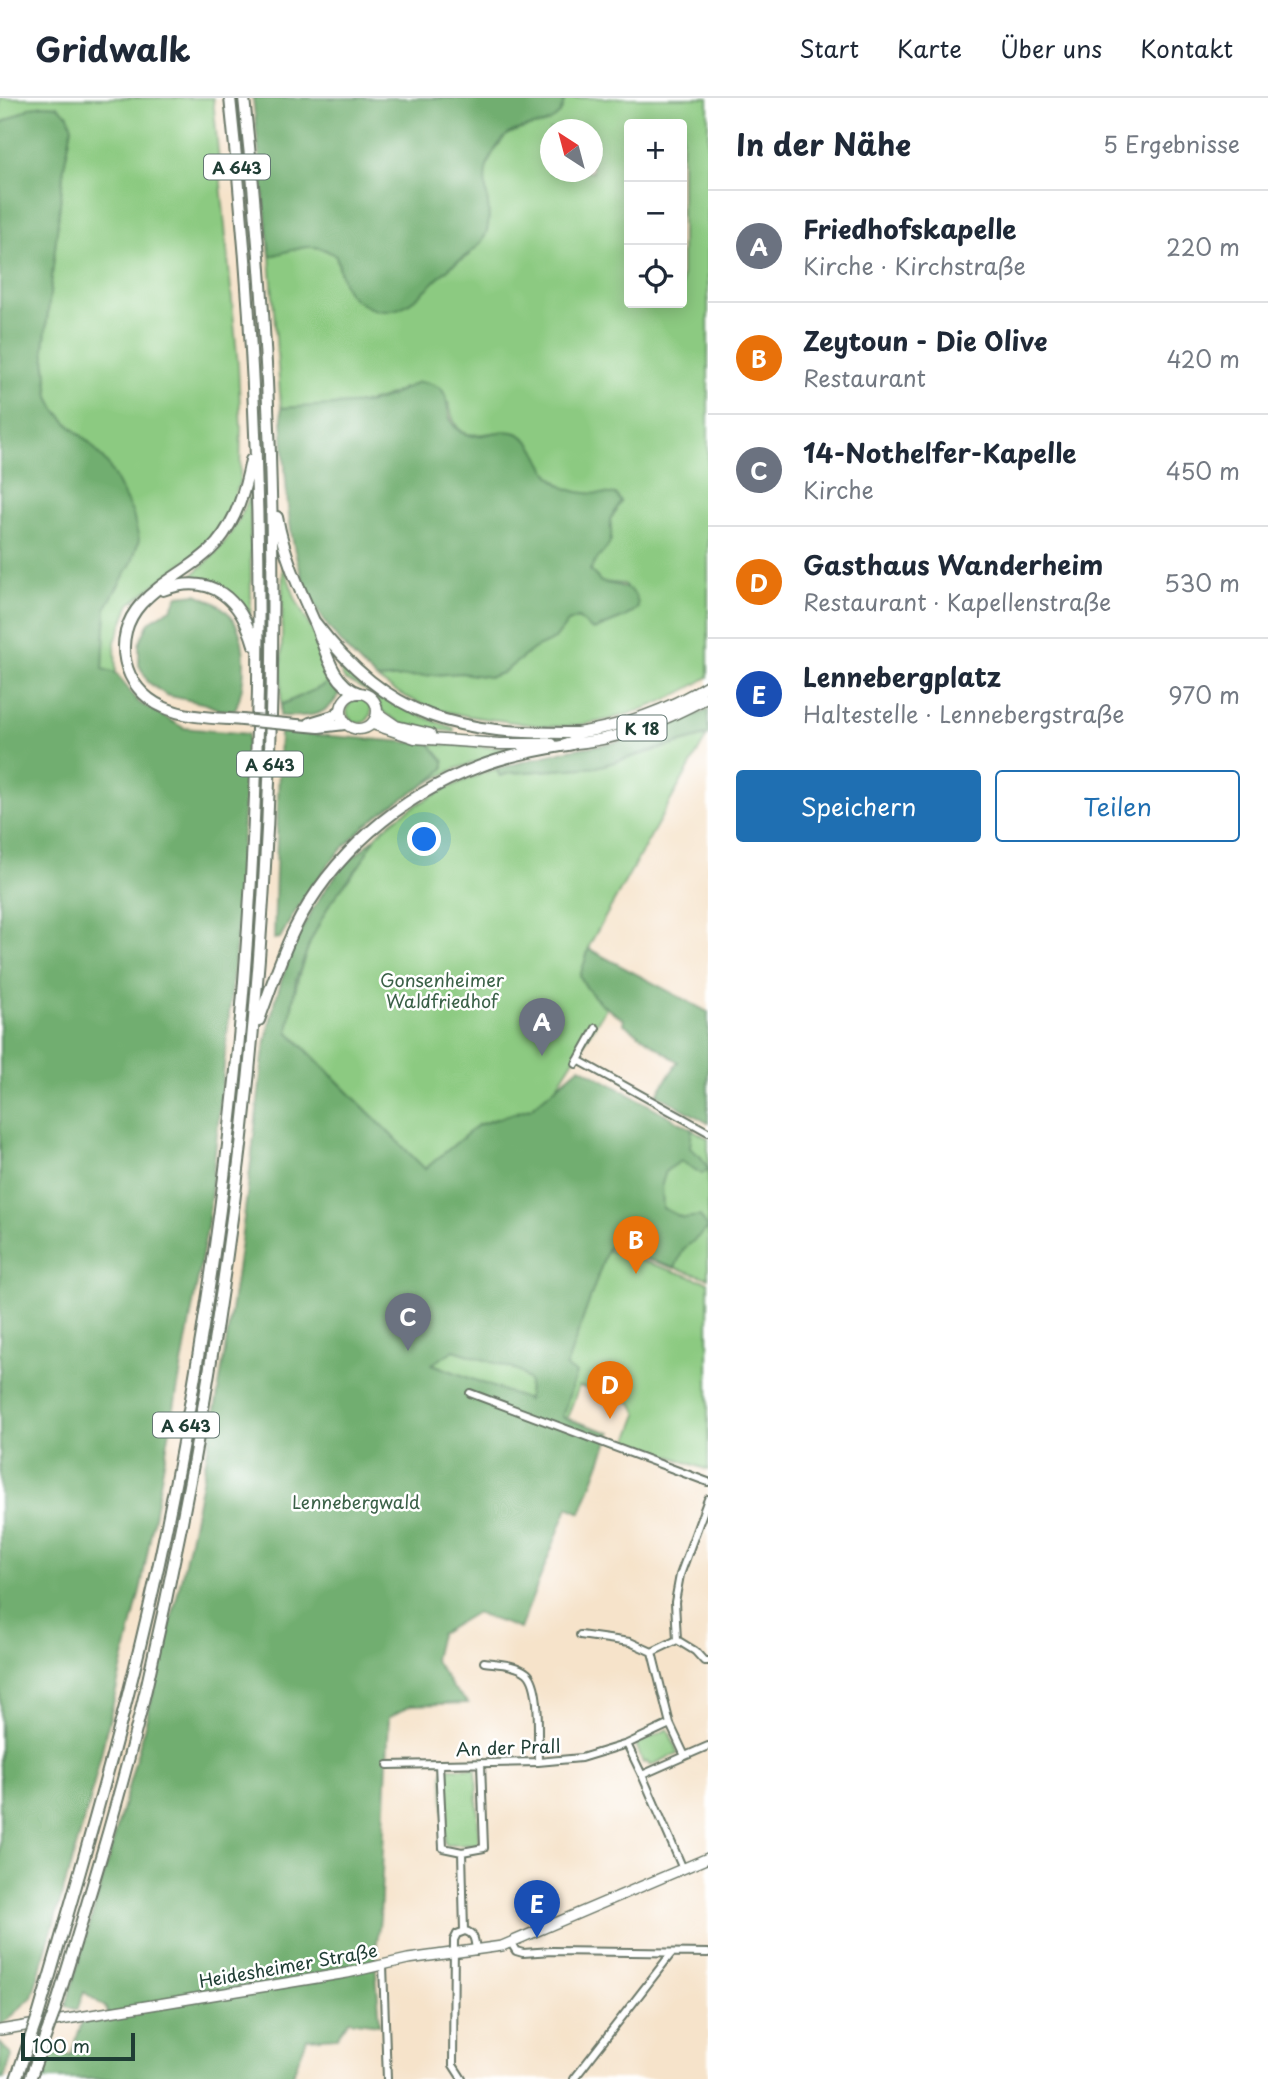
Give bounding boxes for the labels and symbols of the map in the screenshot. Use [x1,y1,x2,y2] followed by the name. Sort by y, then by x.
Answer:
[540,119,603,182] north arrow
[204,155,270,180] road number: A 643
[618,716,666,740] road number: K 18
[237,751,303,776] road number: A 643
[407,822,441,856] your location
[380,966,505,1014] park label: Gonsenheimer Waldfriedhof
[519,998,565,1056] pin: A
[613,1216,659,1274] pin: B
[385,1293,431,1351] pin: C
[587,1361,633,1419] pin: D
[153,1413,219,1438] road number: A 643
[292,1488,420,1515] park label: Lennebergwald
[455,1732,561,1762] street label: An der Prall
[514,1880,560,1938] pin: E
[197,1936,379,1994] street label: Heidesheimer Straße
[21,2030,135,2062] scale bar

